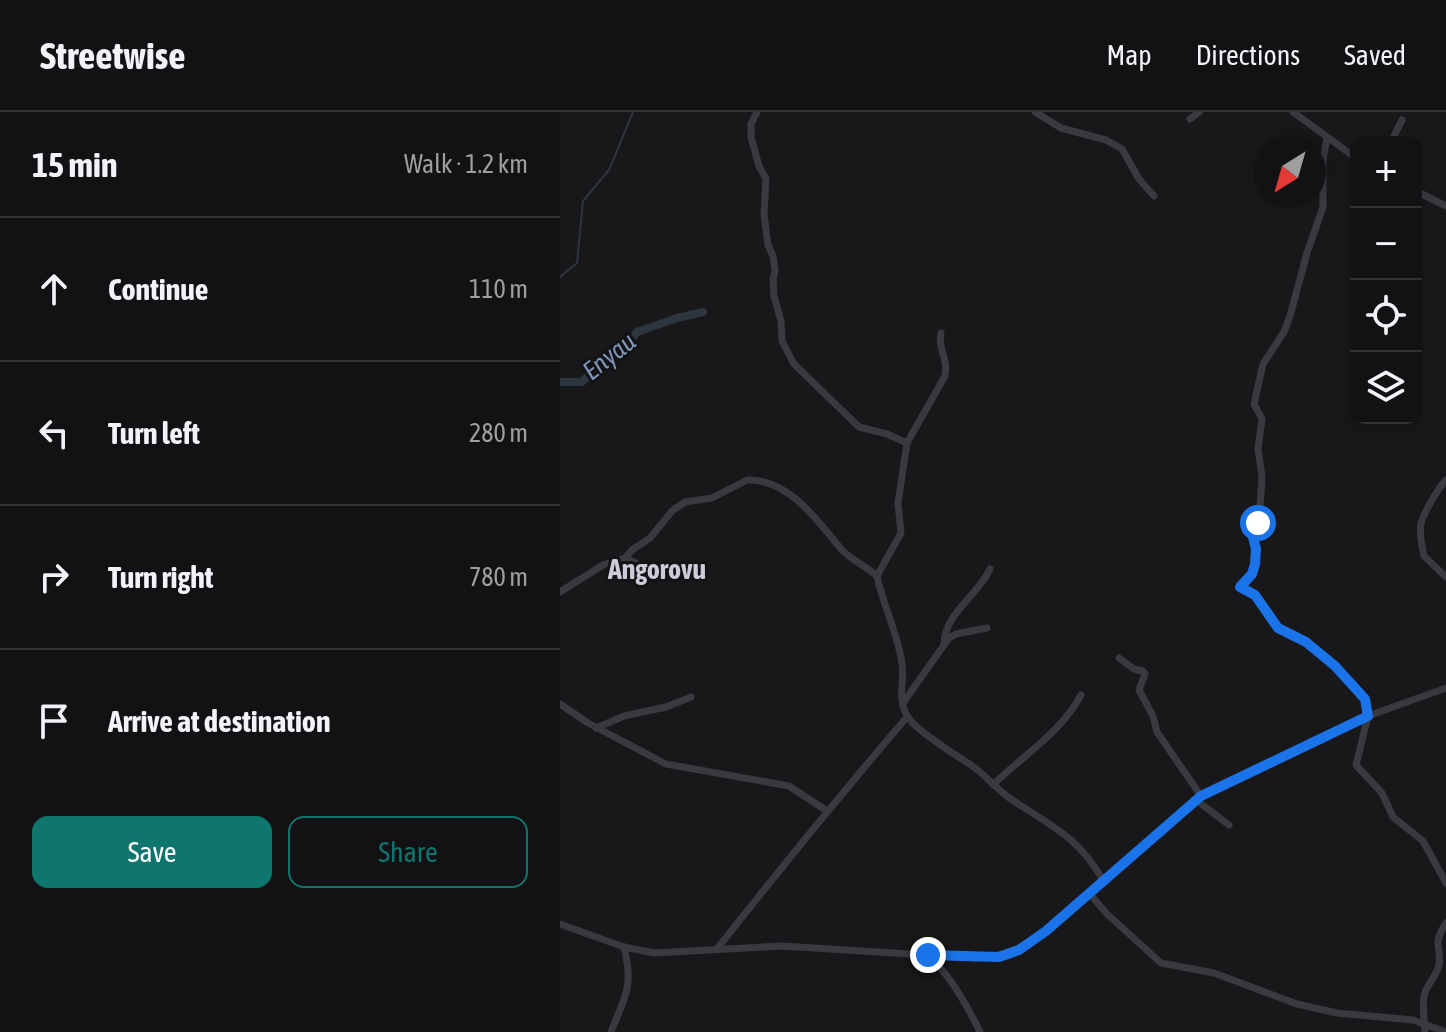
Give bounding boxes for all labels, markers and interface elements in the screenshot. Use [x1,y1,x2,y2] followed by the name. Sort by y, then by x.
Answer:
[40,34,185,77] text: Streetwise
[1107,39,1152,71] text: Map
[1196,39,1300,71] text: Directions
[1344,39,1406,71] text: Saved
[1254,136,1326,208] north arrow
[1350,136,1422,424] map controls
[1350,136,1422,208] button: +
[32,145,117,184] text: 15 min
[404,149,528,179] text: Walk · 1.2 km
[1350,208,1422,280] button: −
[32,267,76,311] icon: ahead
[108,272,208,306] text: Continue
[469,274,528,304] text: 110 m
[1350,280,1422,352] button: locate
[577,326,641,386] water label: Enyau
[1350,352,1422,424] button: layers
[32,411,76,455] icon: left
[108,416,200,450] text: Turn left
[469,418,528,448] text: 280 m
[1240,505,1276,541] route start
[607,553,706,585] district label: Angorovu
[32,555,76,599] icon: right
[108,560,214,594] text: Turn right
[469,562,528,592] text: 780 m
[32,699,76,743] icon: arrive
[108,704,330,738] text: Arrive at destination
[32,816,272,888] button: Save
[288,816,528,888] button: Share
[910,937,946,973] route end

